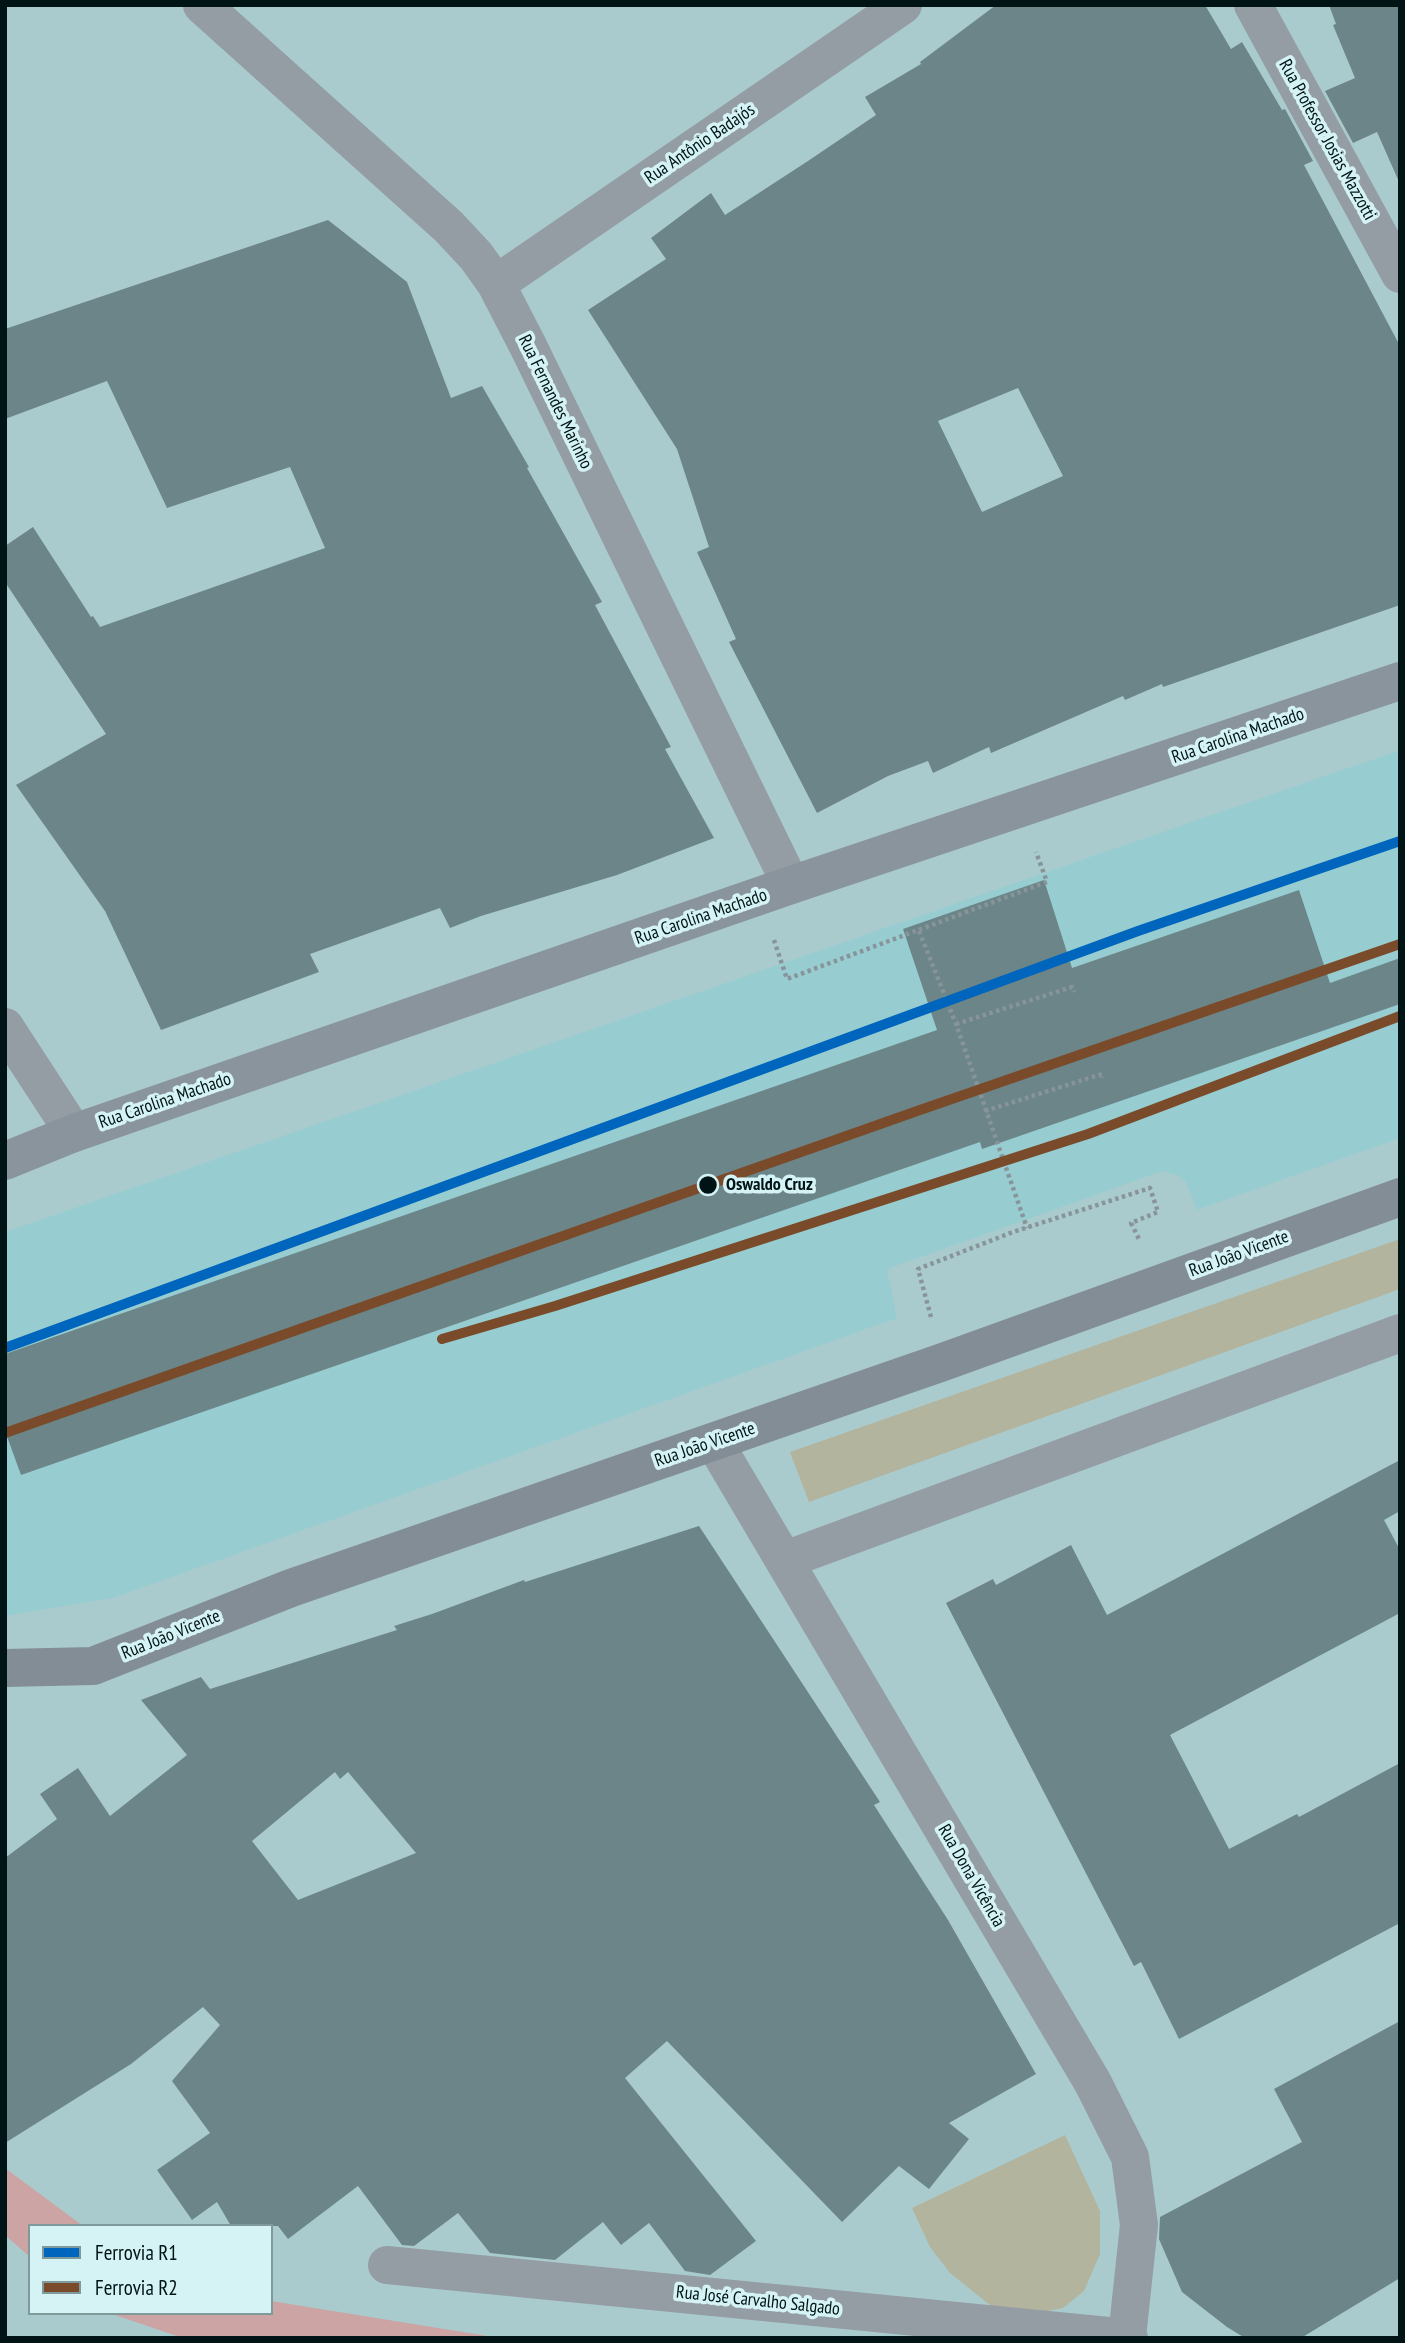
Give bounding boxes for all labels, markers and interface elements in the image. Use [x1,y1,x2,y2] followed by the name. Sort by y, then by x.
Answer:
[1274,56,1380,224] street label: Rua Professor Josias Mazzotti
[641,99,759,189] street label: Rua Antônio Badajós
[513,331,597,473] street label: Rua Fernandes Marinho
[1169,703,1307,769] street label: Rua Carolina Machado
[632,884,770,950] street label: Rua Carolina Machado
[96,1068,234,1134] street label: Rua Carolina Machado
[697,1174,719,1196] marker: Oswaldo Cruz
[726,1174,813,1196] place label: Oswaldo Cruz
[1186,1226,1292,1282] street label: Rua João Vicente
[652,1418,758,1472] street label: Rua João Vicente
[119,1605,223,1665] street label: Rua João Vicente
[933,1821,1009,1931] street label: Rua Dona Vicência
[28,2224,273,2315] legend
[95,2239,178,2266] text: Ferrovia R1
[95,2274,178,2301] text: Ferrovia R2
[675,2282,841,2320] street label: Rua José Carvalho Salgado

